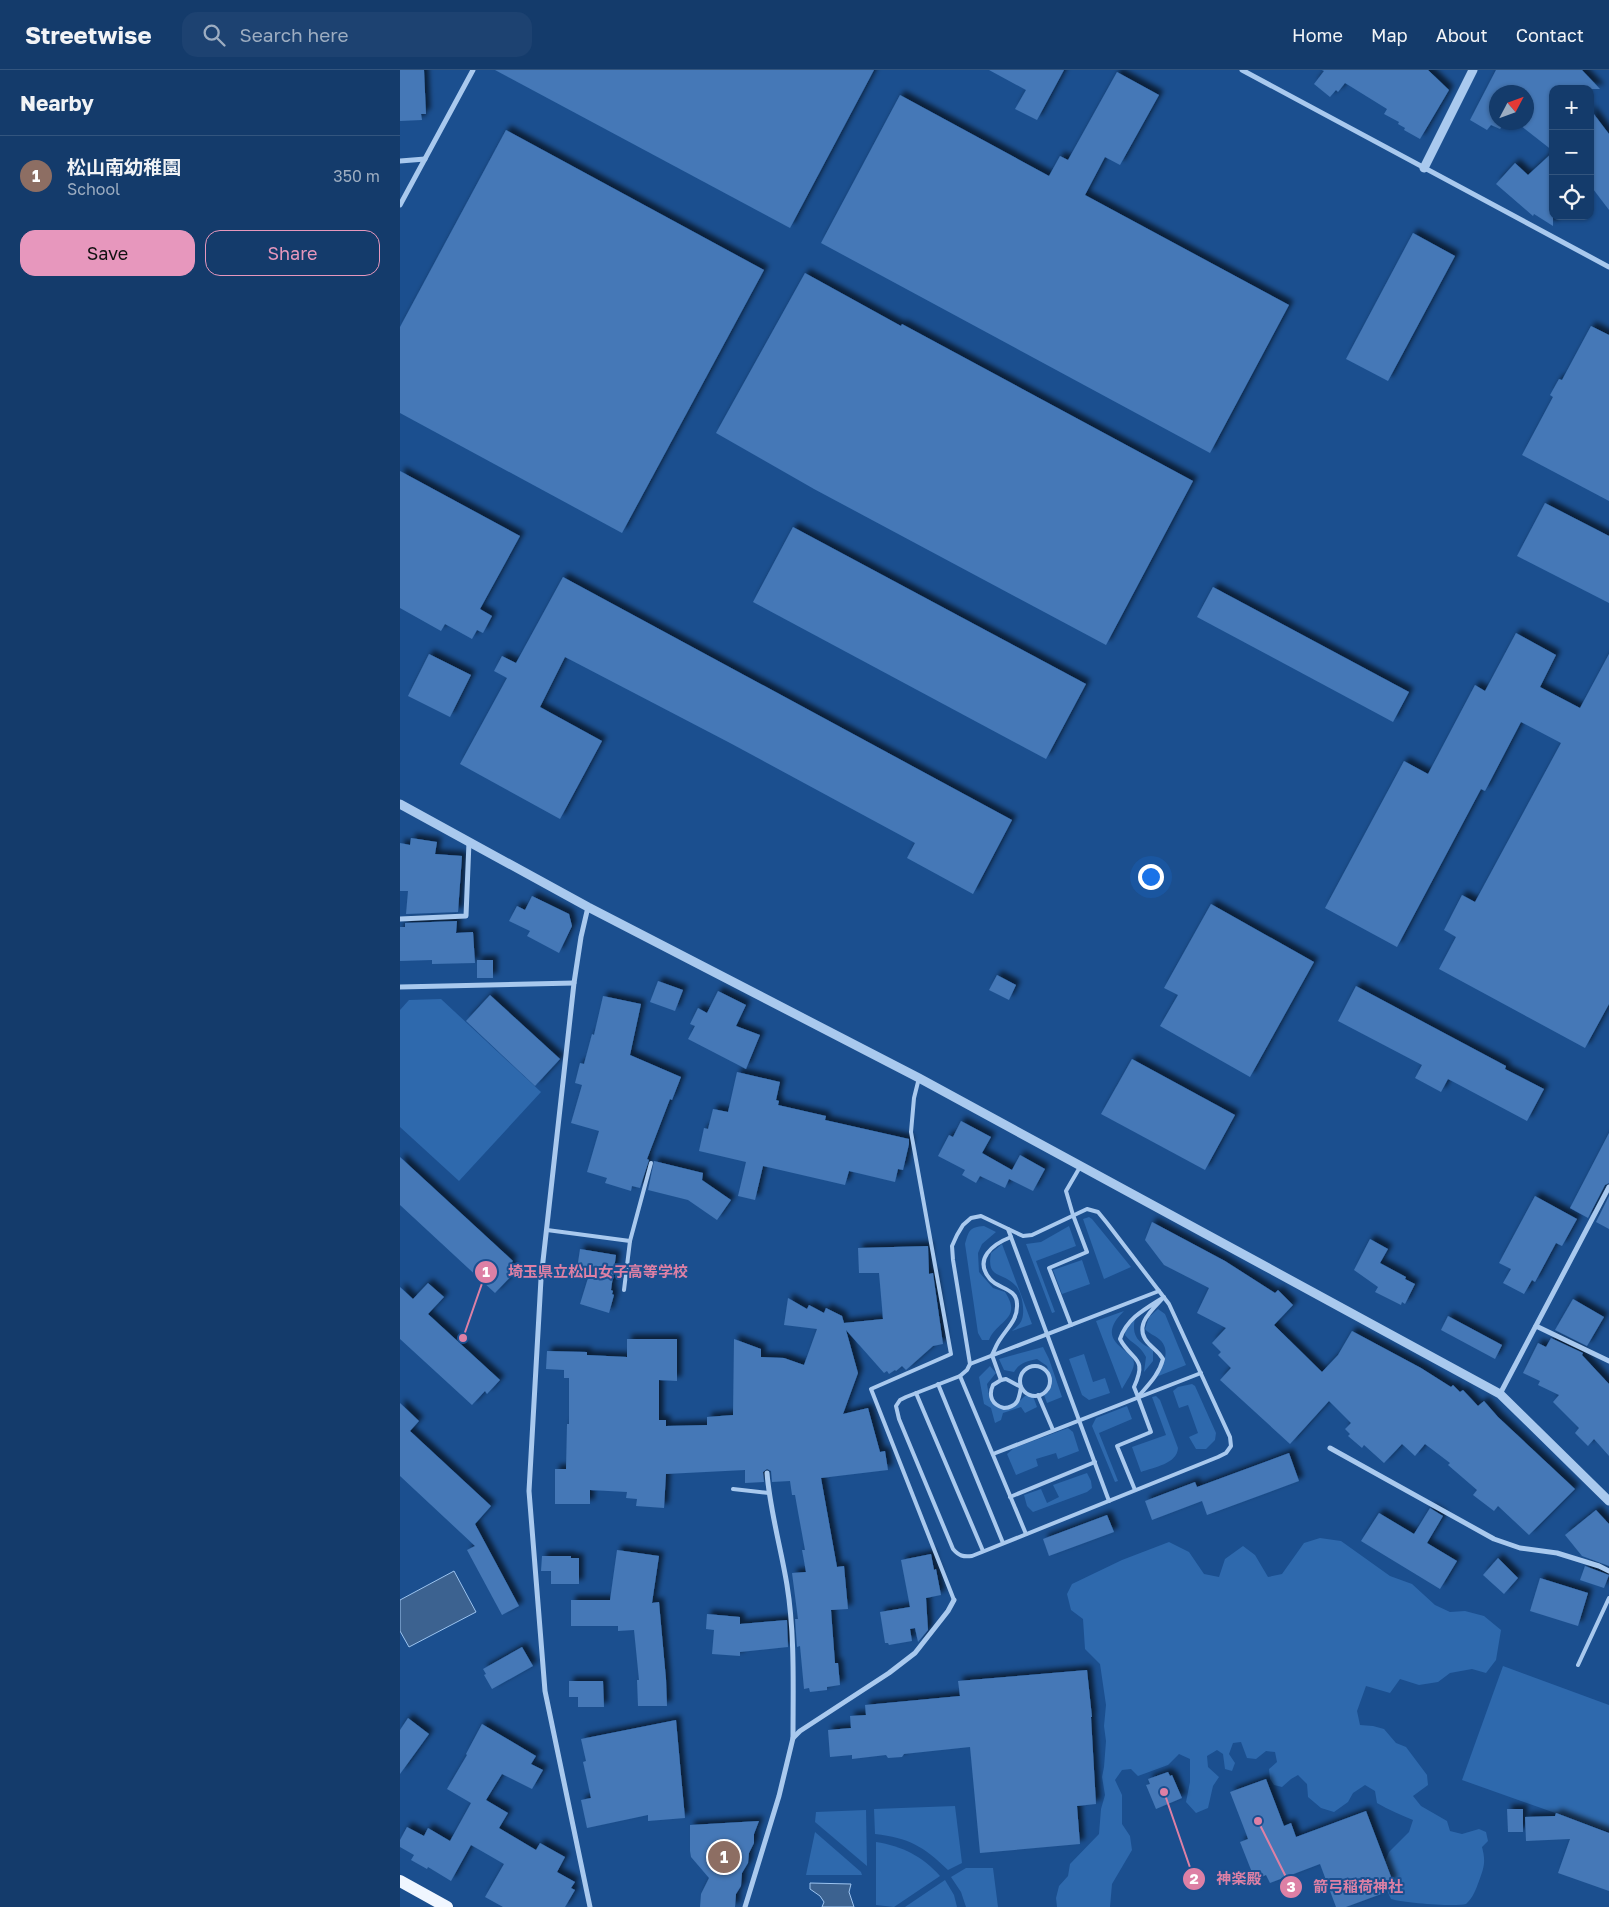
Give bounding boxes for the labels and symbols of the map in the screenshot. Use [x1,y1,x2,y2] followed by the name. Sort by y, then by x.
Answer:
[1489,85,1534,130] north arrow
[1138,864,1164,890] your location
[473,1257,698,1287] callout: 埼玉県立松山女子高等学校
[482,1262,490,1280] text: 1
[508,1262,688,1280] text: 埼玉県立松山女子高等学校
[708,1838,740,1876] pin: 1
[1181,1864,1271,1894] callout: 神楽殿
[1189,1869,1199,1887] text: 2
[1215,1869,1262,1887] text: 神楽殿
[1278,1872,1413,1902] callout: 箭弓稲荷神社
[1286,1877,1296,1895] text: 3
[1313,1877,1403,1895] text: 箭弓稲荷神社

